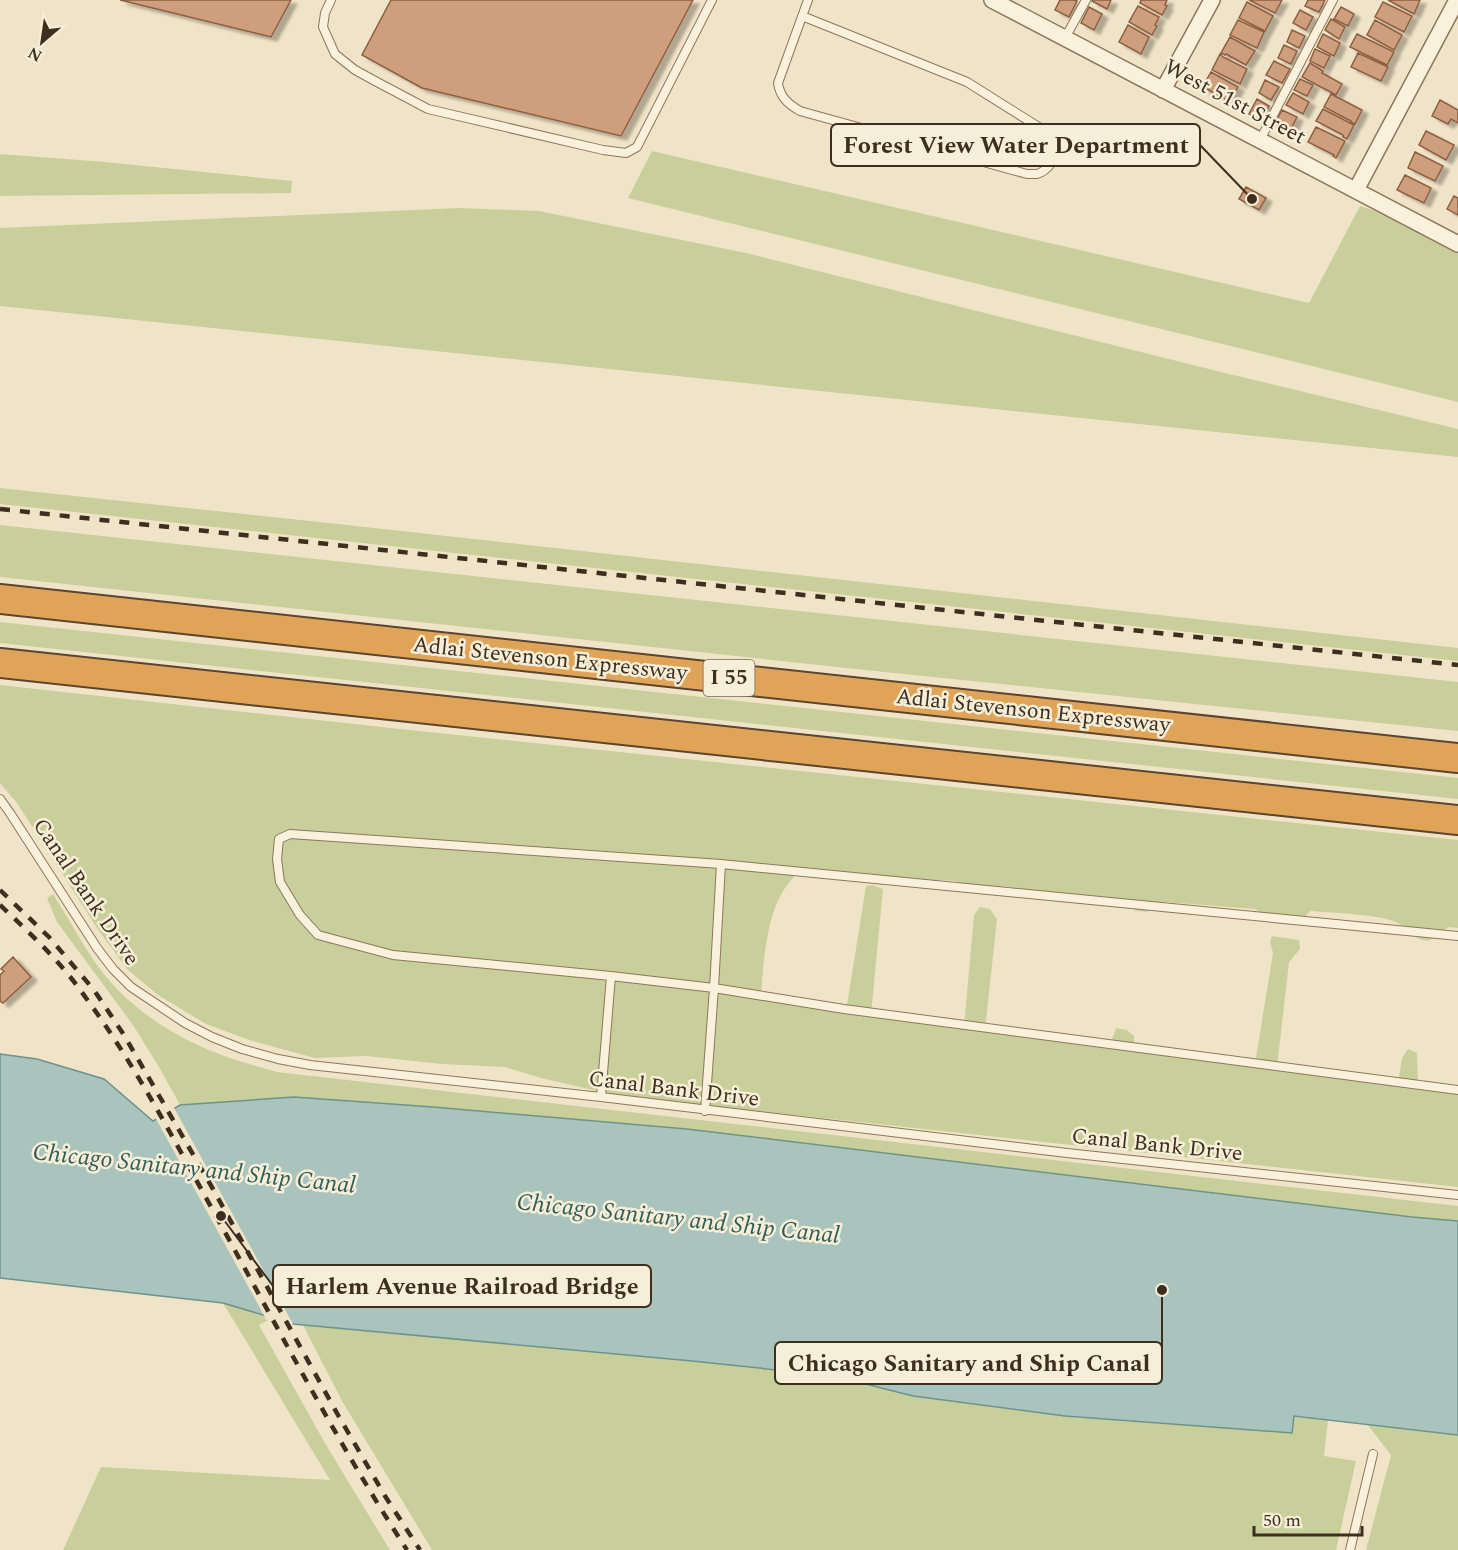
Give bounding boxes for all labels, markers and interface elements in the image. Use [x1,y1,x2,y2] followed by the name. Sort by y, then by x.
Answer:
[12,12,72,72] north arrow
[24,41,47,68] text: N
[1158,51,1312,153] street label: West 51st Street
[831,124,1200,166] callout: Forest View Water Department
[843,128,1189,164] text: Forest View Water Department
[411,628,690,690] street label: Adlai Stevenson Expressway
[704,660,754,696] road number: I 55
[894,680,1173,742] street label: Adlai Stevenson Expressway
[24,812,148,972] street label: Canal Bank Drive
[587,1062,761,1116] street label: Canal Bank Drive
[1070,1120,1244,1170] street label: Canal Bank Drive
[31,1134,357,1204] water label: Chicago Sanitary and Ship Canal
[515,1184,841,1254] water label: Chicago Sanitary and Ship Canal
[273,1265,651,1307] callout: Harlem Avenue Railroad Bridge
[285,1269,639,1305] text: Harlem Avenue Railroad Bridge
[775,1342,1162,1384] callout: Chicago Sanitary and Ship Canal
[788,1346,1150,1382] text: Chicago Sanitary and Ship Canal
[1254,1499,1362,1537] scale bar
[1263,1507,1301,1534] text: 50 m

